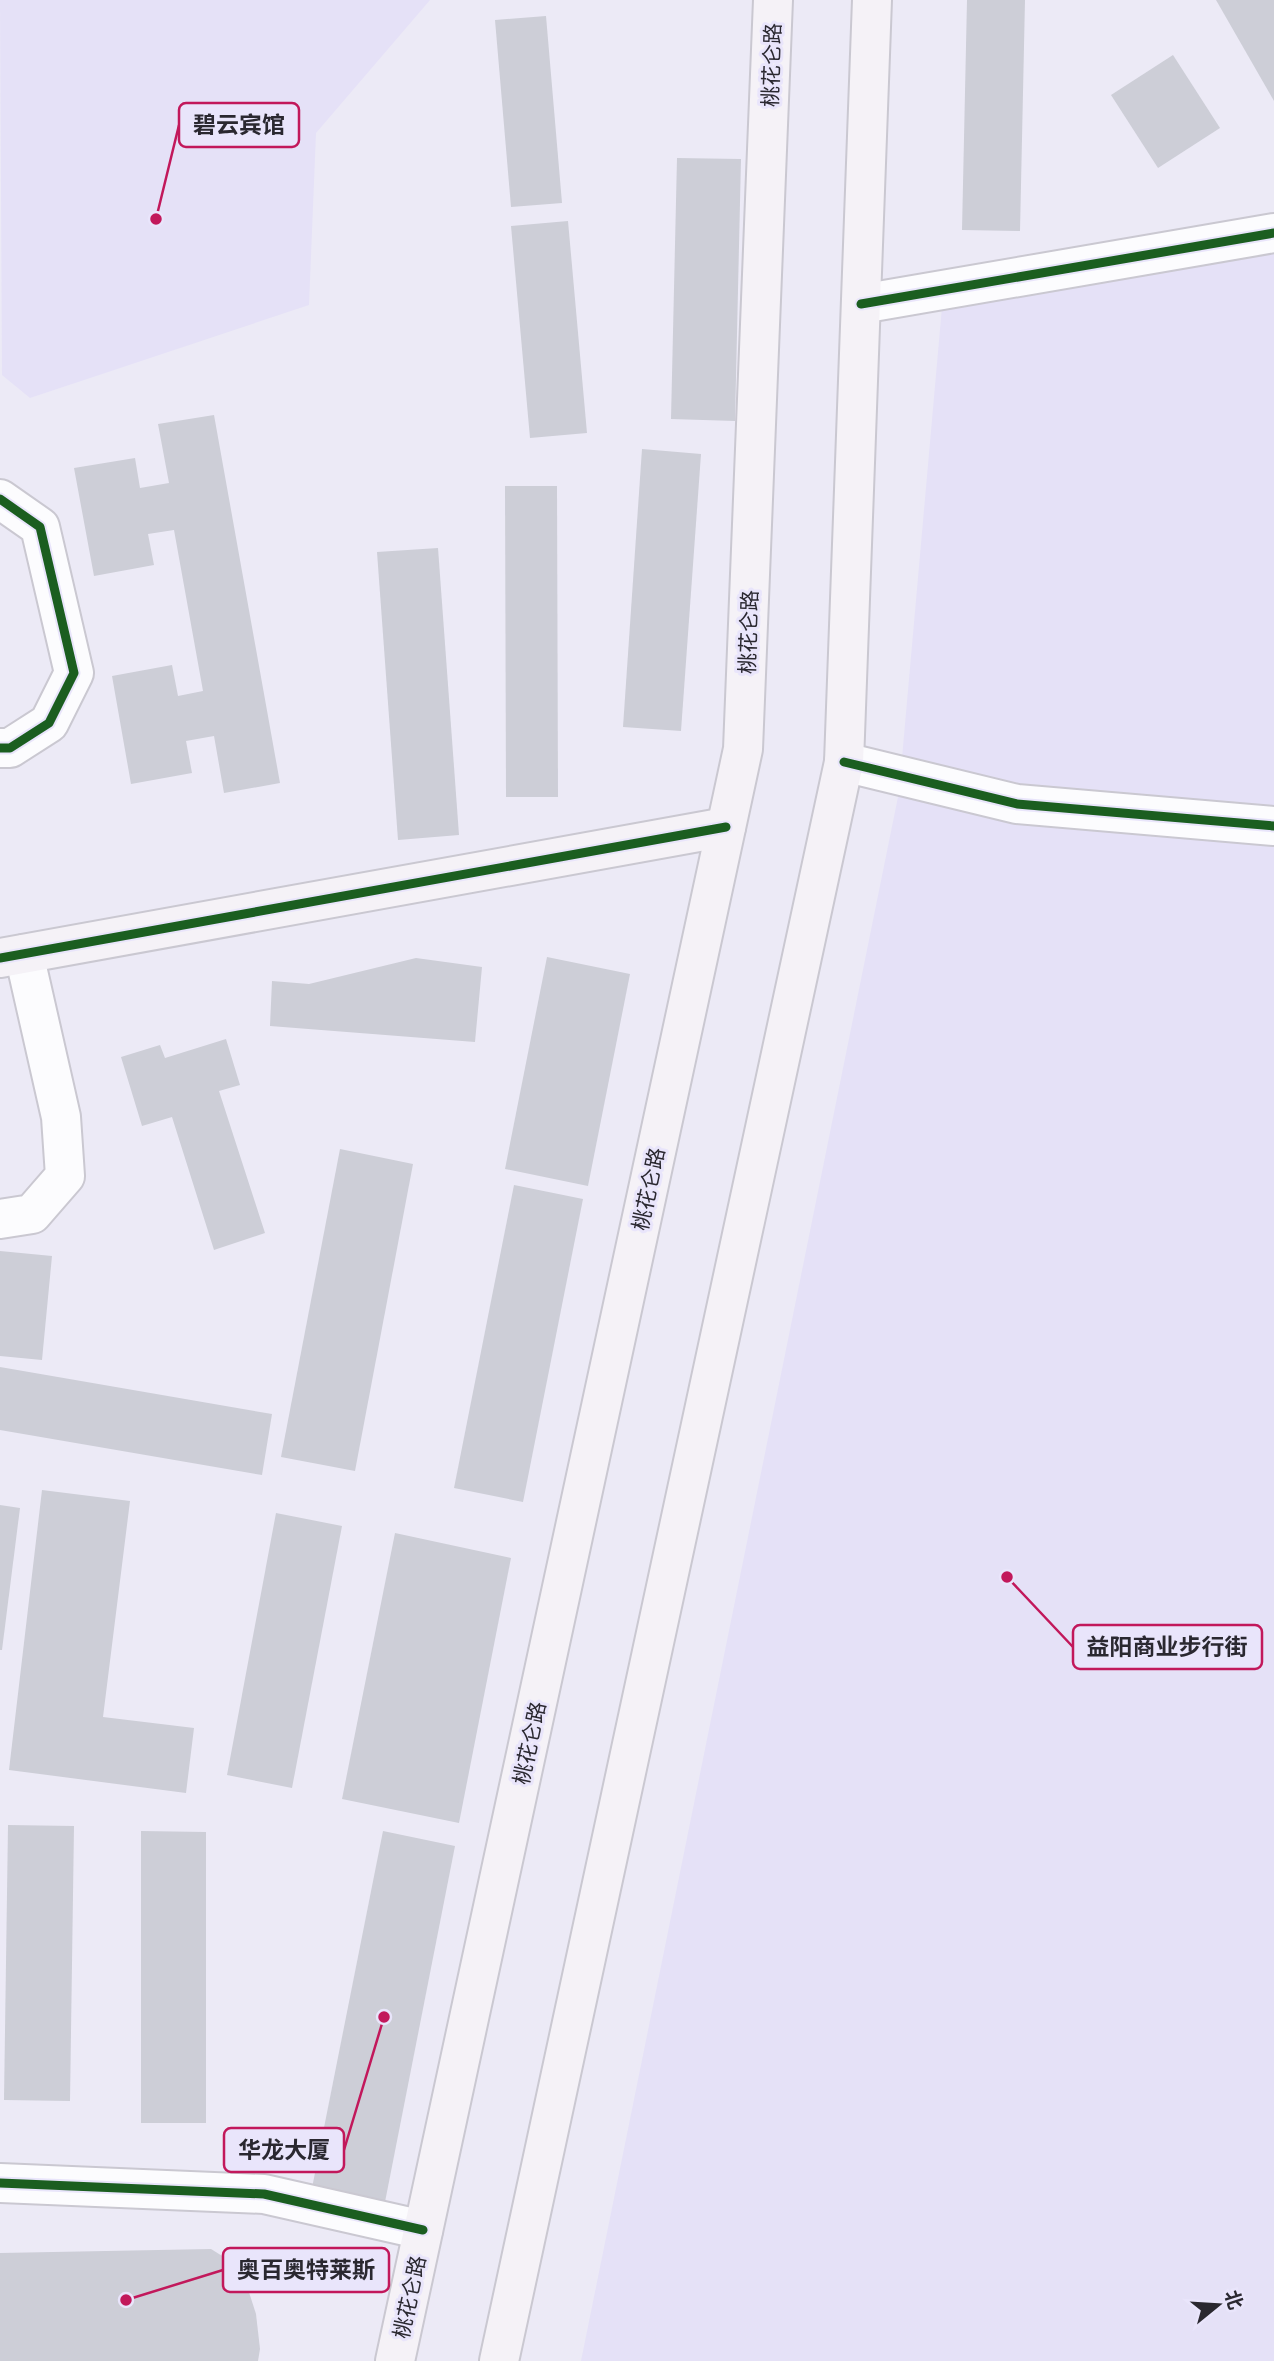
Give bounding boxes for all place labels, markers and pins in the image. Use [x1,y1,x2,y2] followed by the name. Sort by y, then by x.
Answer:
[179,103,299,147] callout: 碧云宾馆
[1073,1625,1262,1669] callout: 益阳商业步行街
[224,2128,344,2172] callout: 华龙大厦
[223,2248,389,2292] callout: 奥百奥特莱斯

